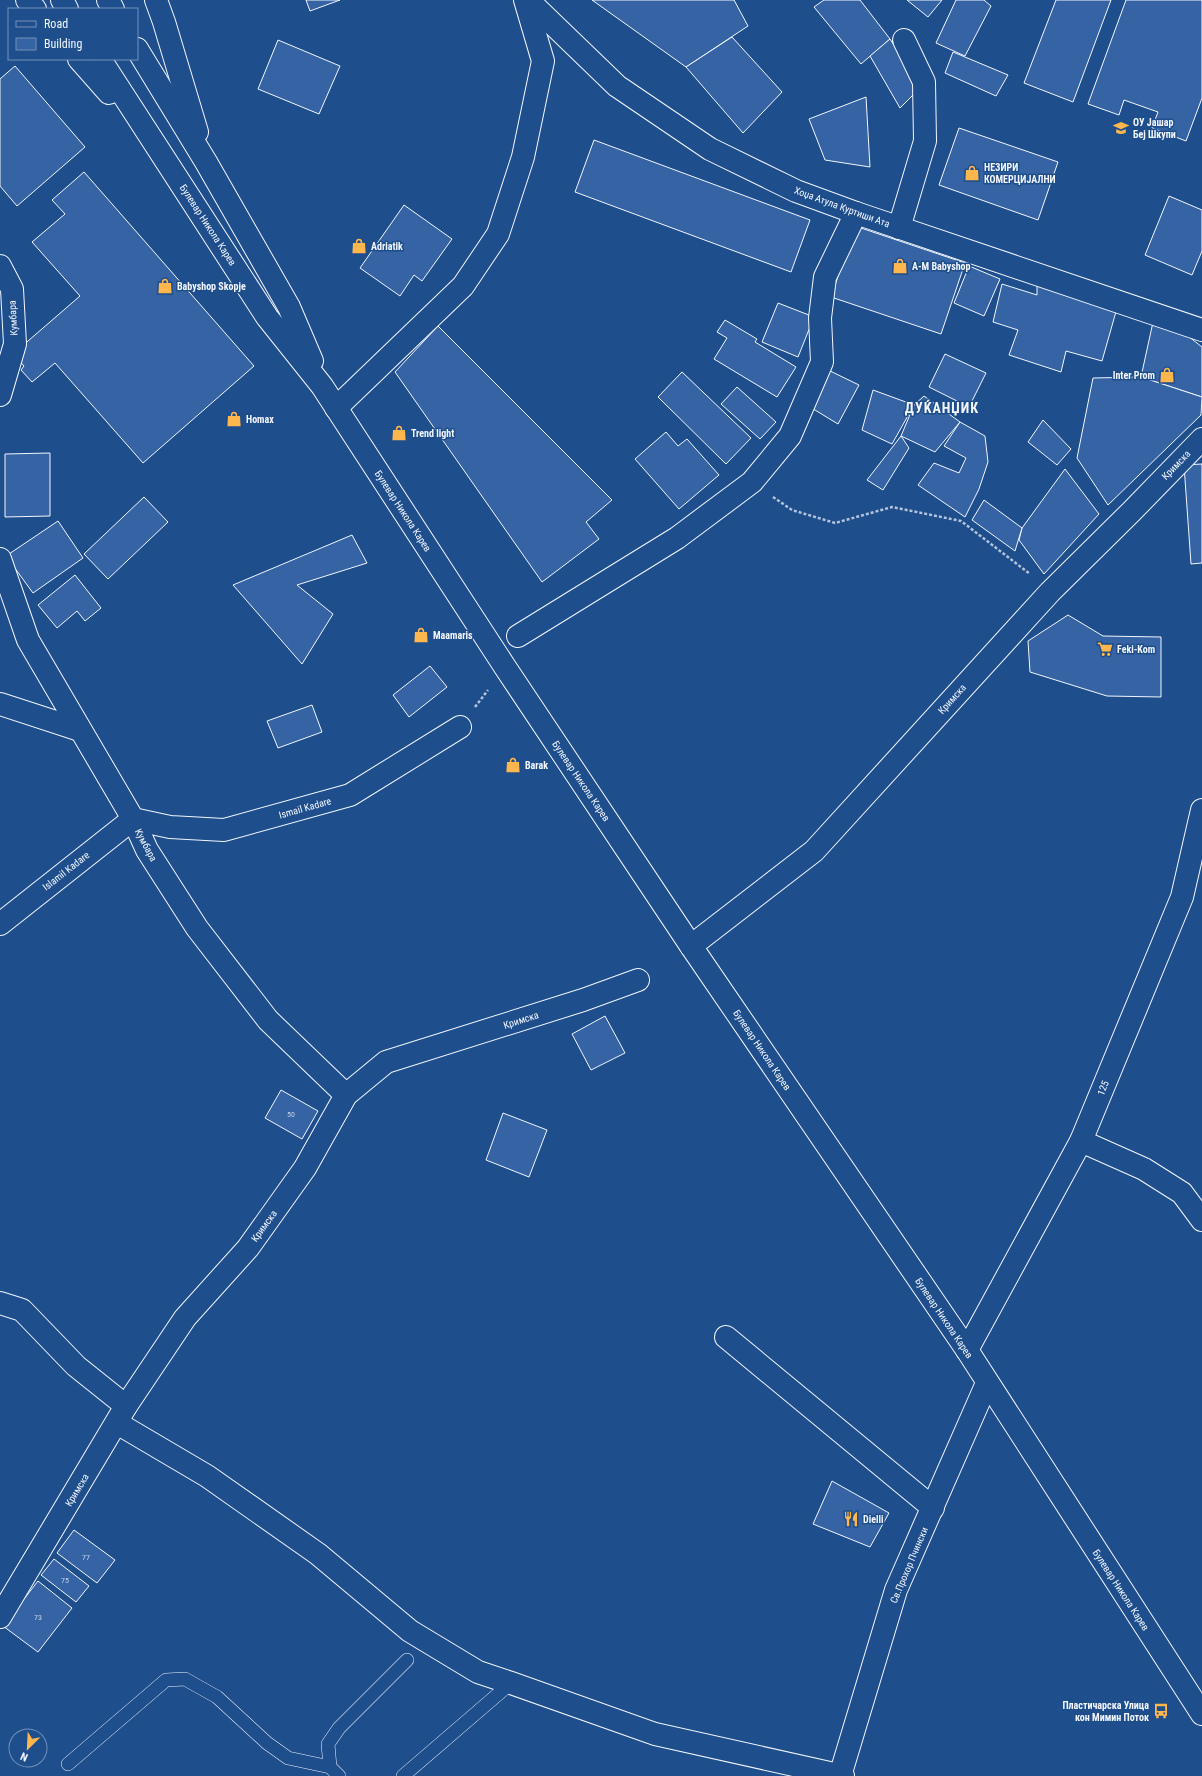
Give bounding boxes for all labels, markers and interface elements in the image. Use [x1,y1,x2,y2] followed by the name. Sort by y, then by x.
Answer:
[8,8,138,60] legend
[44,17,68,31] text: Road
[44,37,82,51] text: Building
[1133,117,1176,140] place label: ОУ Јашар Беј Шкупи
[1112,119,1130,137] school or university icon: ОУ Јашар Беј Шкупи
[984,162,1056,185] place label: НЕЗИРИ КОМЕРЦИЈАЛНИ
[963,164,981,182] shop icon: НЕЗИРИ КОМЕРЦИЈАЛНИ
[178,182,238,268] street label: Булевар Никола Карев
[793,185,891,229] street label: Хоџа Атула Куртиши Ата
[350,237,368,255] shop icon: Adriatik
[371,241,403,252] place label: Adriatik
[891,257,909,275] shop icon: A-M Babyshop
[912,261,971,272] place label: A-M Babyshop
[156,277,174,295] shop icon: Babyshop Skopje
[177,281,246,292] place label: Babyshop Skopje
[7,300,19,336] street label: Кумбара
[1158,366,1176,384] shop icon: Inter Prom
[1113,370,1155,381] place label: Inter Prom
[905,399,979,416] district label: ДУЌАНЏИК
[225,410,243,428] shop icon: Homax
[246,414,274,425] place label: Homax
[390,424,408,442] shop icon: Trend light
[411,428,454,439] place label: Trend light
[1159,448,1193,482] street label: Кримска
[373,468,433,554] street label: Булевар Никола Карев
[412,626,430,644] shop icon: Maamaris
[433,630,473,641] place label: Maamaris
[1096,640,1114,658] supermarket icon: Feki-Kom
[1117,644,1155,655] place label: Feki-Kom
[936,682,968,716] street label: Кримска
[550,739,612,823] street label: Булевар Никола Карев
[504,756,522,774] shop icon: Barak
[525,760,548,771] place label: Barak
[278,795,333,821] street label: Ismail Kadare
[133,827,159,863] street label: Кумбара
[40,849,92,893] street label: Islamil Kadare
[731,1008,793,1092] street label: Булевар Никола Карев
[502,1009,540,1031] street label: Кримска
[1095,1079,1111,1097] street label: 125
[287,1110,295,1119] house number: 50
[249,1208,279,1244] street label: Кримска
[913,1276,975,1360] street label: Булевар Никола Карев
[63,1471,91,1508] street label: Кримска
[842,1510,860,1528] restaurant icon: Dielli
[863,1514,884,1525] place label: Dielli
[888,1525,930,1605] street label: Св.Прохор Пчински
[1091,1547,1151,1633] street label: Булевар Никола Карев
[82,1553,90,1562] house number: 77
[61,1576,69,1585] house number: 75
[34,1613,42,1622] house number: 73
[1062,1700,1149,1723] place label: Пластичарска Улица кон Мимин Поток
[1152,1702,1170,1720] bus stop icon: Пластичарска Улица кон Мимин Поток
[8,1728,48,1768] north arrow
[18,1749,30,1764] text: N

